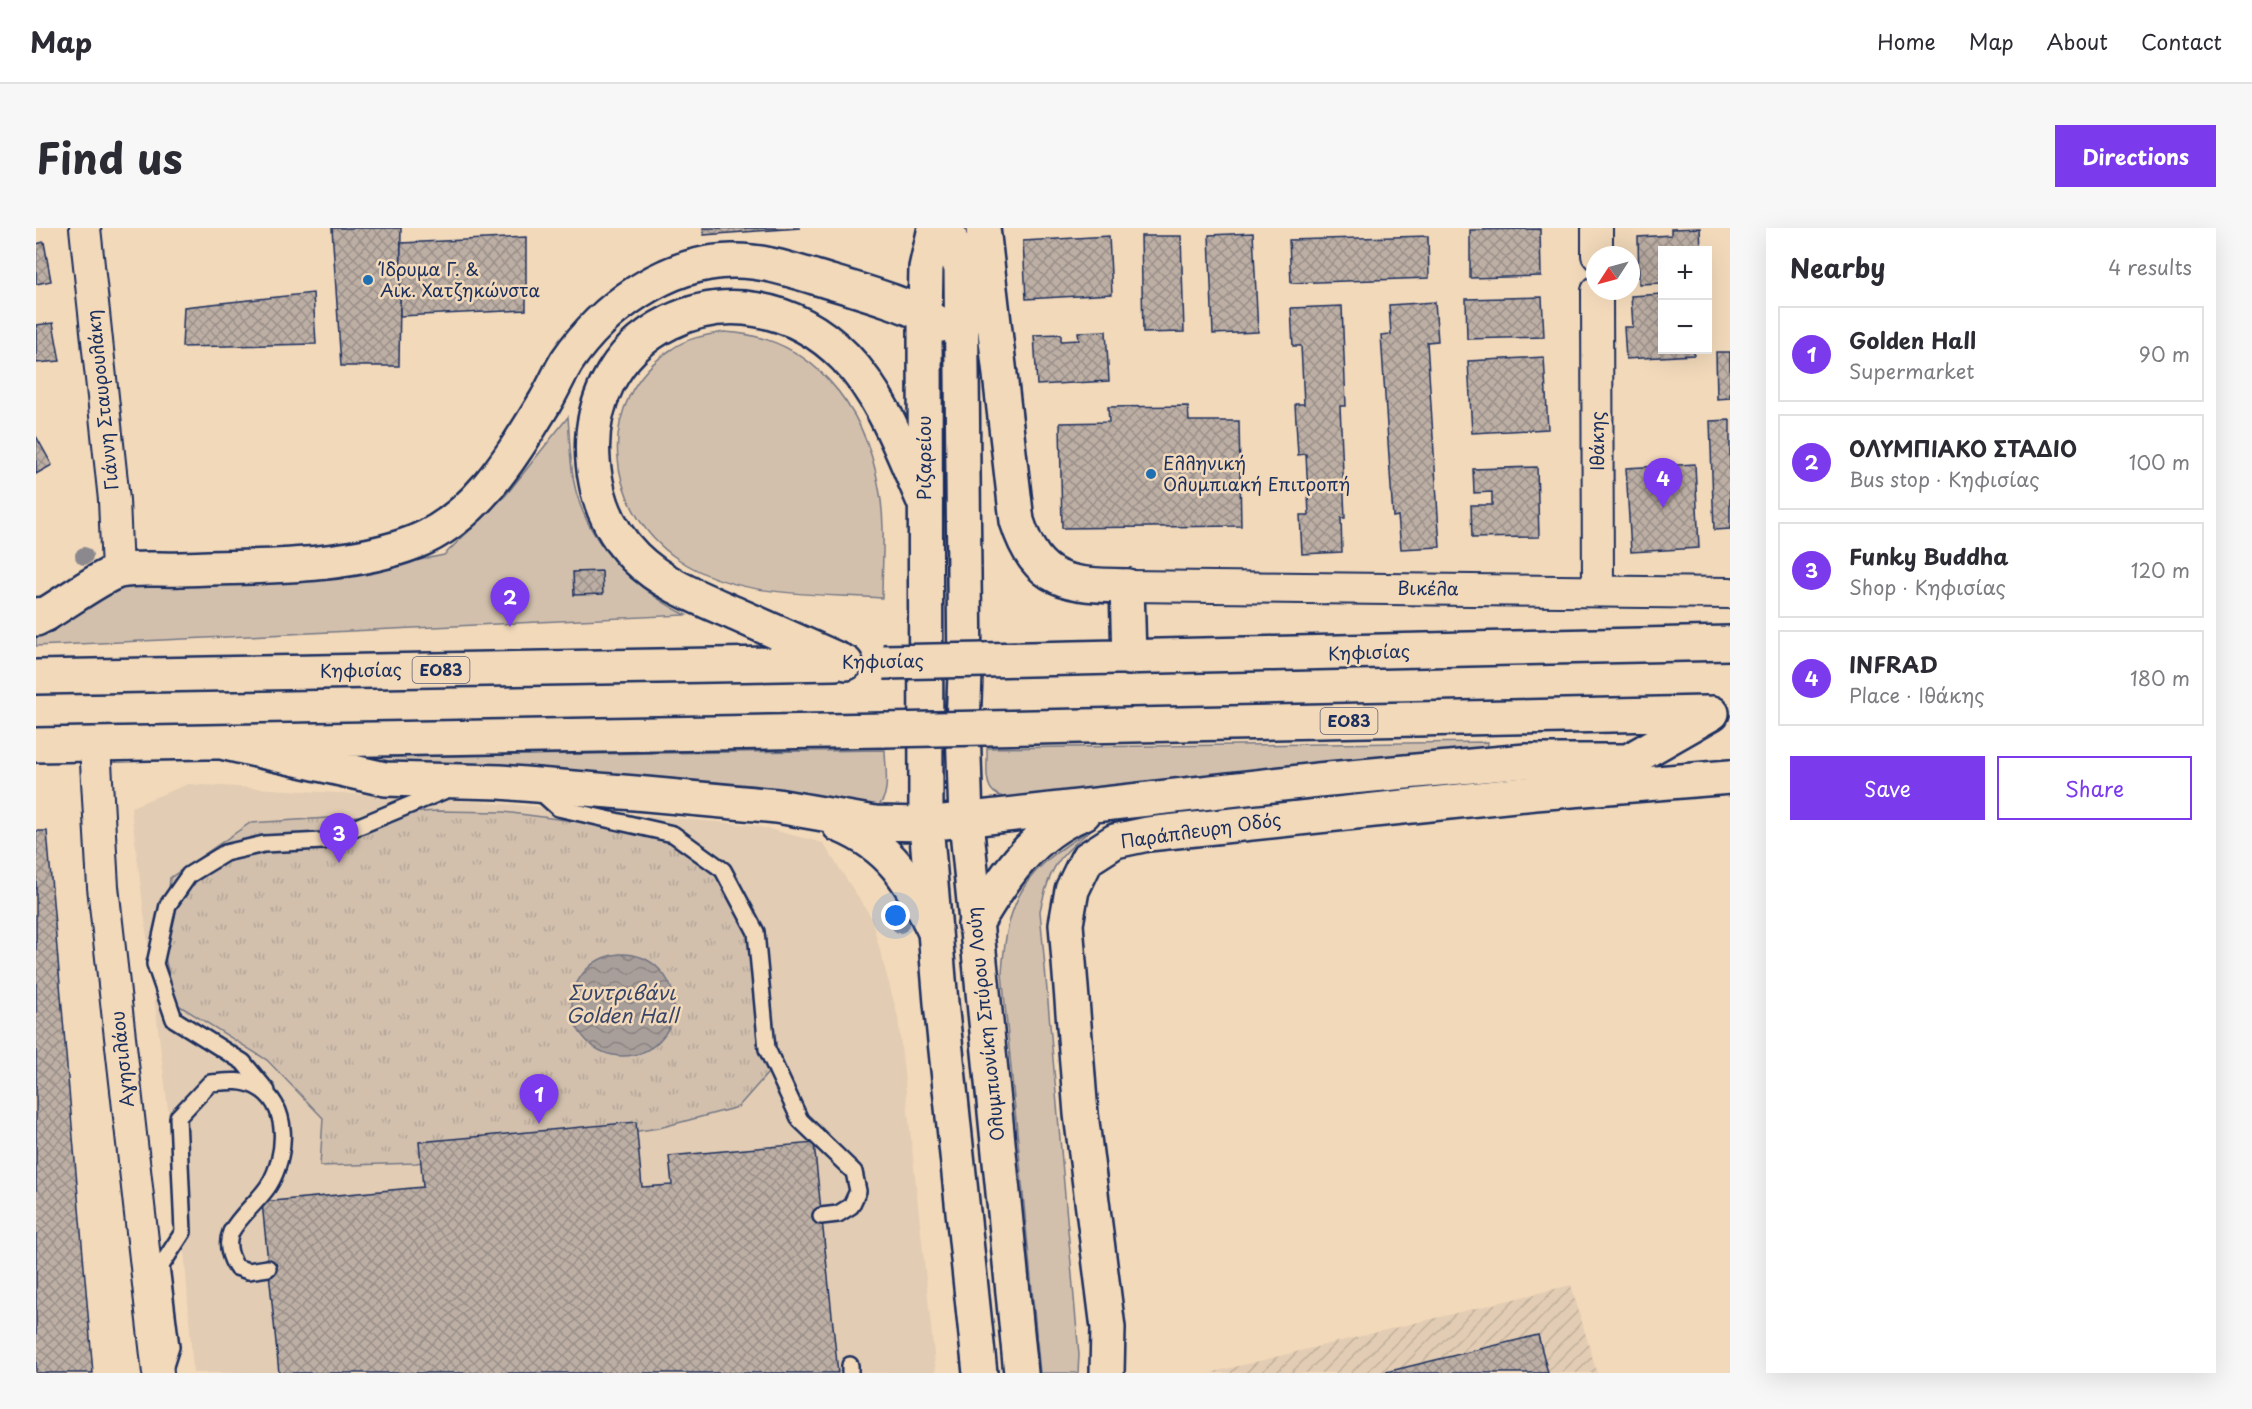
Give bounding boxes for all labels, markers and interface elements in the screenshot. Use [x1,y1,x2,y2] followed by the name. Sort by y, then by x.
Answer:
[30,20,92,63] text: Map
[1877,25,1936,57] text: Home
[1969,25,2014,57] text: Map
[2047,25,2108,57] text: About
[2141,25,2222,57] text: Contact
[36,125,183,188] text: Find us
[2055,125,2216,187] button: Directions
[1586,246,1640,300] north arrow
[1658,246,1712,354] map controls
[1658,246,1712,300] button: +
[1790,248,1885,287] text: Nearby
[2108,252,2192,282] text: 4 results
[378,255,540,303] place label: Ίδρυμα Γ. & Αικ. Χατζηκώνστα
[361,273,375,287] marker: Ίδρυμα Γ. & Αικ. Χατζηκώνστα
[1658,300,1712,354] button: −
[79,309,124,492] street label: Γιάννη Σταυρουλάκη
[1849,323,1976,356] text: Golden Hall
[1807,339,1816,369] text: 1
[2139,339,2190,369] text: 90 m
[1849,356,1975,386] text: Supermarket
[1583,411,1610,471] street label: Ιθάκης
[910,416,937,500] street label: Ριζαρείου
[1849,431,2077,464] text: ΟΛΥΜΠΙΑΚΟ ΣΤΑΔΙΟ
[1804,447,1819,477] text: 2
[2129,447,2190,477] text: 100 m
[1163,449,1350,497] place label: Ελληνική Ολυμπιακή Επιτροπή
[1644,458,1682,508] pin: 4
[1849,464,2040,494] text: Bus stop · Κηφισίας
[1144,467,1158,481] marker: Ελληνική Ολυμπιακή Επιτροπή
[1849,539,2009,572] text: Funky Buddha
[1805,555,1818,585] text: 3
[2131,555,2190,585] text: 120 m
[1849,572,2006,602] text: Shop · Κηφισίας
[1397,573,1459,602] street label: Βικέλα
[490,578,530,627] pin: 2
[1327,637,1410,666] street label: Κηφισίας
[842,646,924,675] street label: Κηφισίας
[1849,647,1938,680] text: INFRAD
[320,655,402,684] street label: Κηφισίας
[412,657,470,683] road number: ΕΟ83
[1805,663,1818,693] text: 4
[2130,663,2190,693] text: 180 m
[1849,680,1985,710] text: Place · Ιθάκης
[1320,708,1378,734] road number: ΕΟ83
[1790,756,1985,820] button: Save
[1997,756,2192,820] button: Share
[1119,805,1283,854] street label: Παράπλευρη Οδός
[320,814,358,863] pin: 3
[881,901,910,930] your location
[959,906,1010,1143] street label: Ολυμπιονίκη Σπύρου Λούη
[566,977,682,1030] water label: Συντριβάνι Golden Hall
[103,1010,140,1109] street label: Αγησιλάου
[520,1074,558,1124] pin: 1

